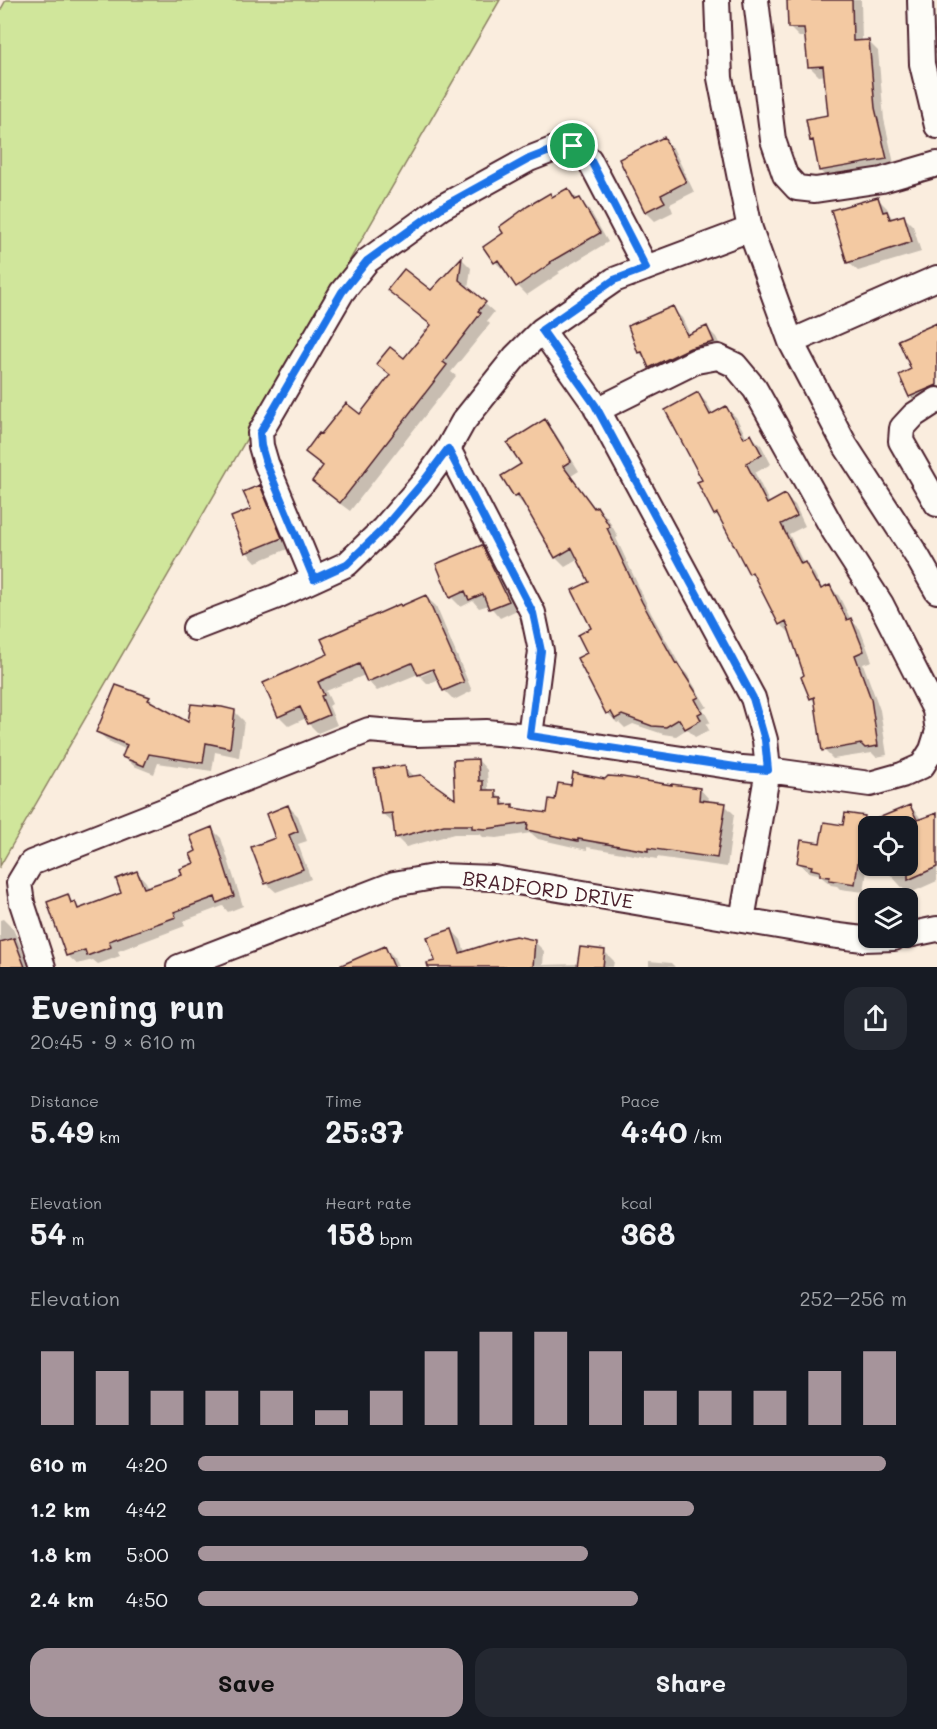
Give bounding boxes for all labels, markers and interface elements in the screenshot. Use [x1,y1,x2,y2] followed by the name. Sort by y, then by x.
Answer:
[547,120,598,171] pin
[556,129,589,162] icon: arrive
[858,816,918,948] map controls
[858,816,918,876] button: locate
[461,864,635,914] street label: BRADFORD DRIVE
[858,888,918,948] button: layers
[30,984,224,1027] text: Evening run
[844,987,907,1050] button: share
[30,1028,196,1054] text: 20:45 · 9 × 610 m
[30,1090,99,1111] text: Distance
[325,1090,362,1111] text: Time
[621,1090,660,1111] text: Pace
[30,1111,94,1151] text: 5.49
[325,1111,404,1151] text: 25:37
[621,1111,688,1151] text: 4:40
[94,1126,120,1147] text: km
[688,1126,722,1147] text: /km
[30,1192,102,1213] text: Elevation
[325,1192,412,1213] text: Heart rate
[621,1192,653,1213] text: kcal
[30,1213,67,1253] text: 54
[325,1213,375,1253] text: 158
[621,1213,675,1253] text: 368
[67,1228,84,1249] text: m
[375,1228,413,1249] text: bpm
[30,1285,120,1311] text: Elevation
[799,1285,907,1311] text: 252–256 m
[30,1451,87,1477] text: 610 m
[126,1451,167,1477] text: 4:20
[30,1496,90,1522] text: 1.2 km
[126,1496,167,1522] text: 4:42
[30,1541,91,1567] text: 1.8 km
[126,1541,169,1567] text: 5:00
[30,1586,94,1612] text: 2.4 km
[126,1586,168,1612] text: 4:50
[30,1648,463,1717] button: Save
[475,1648,907,1717] button: Share

